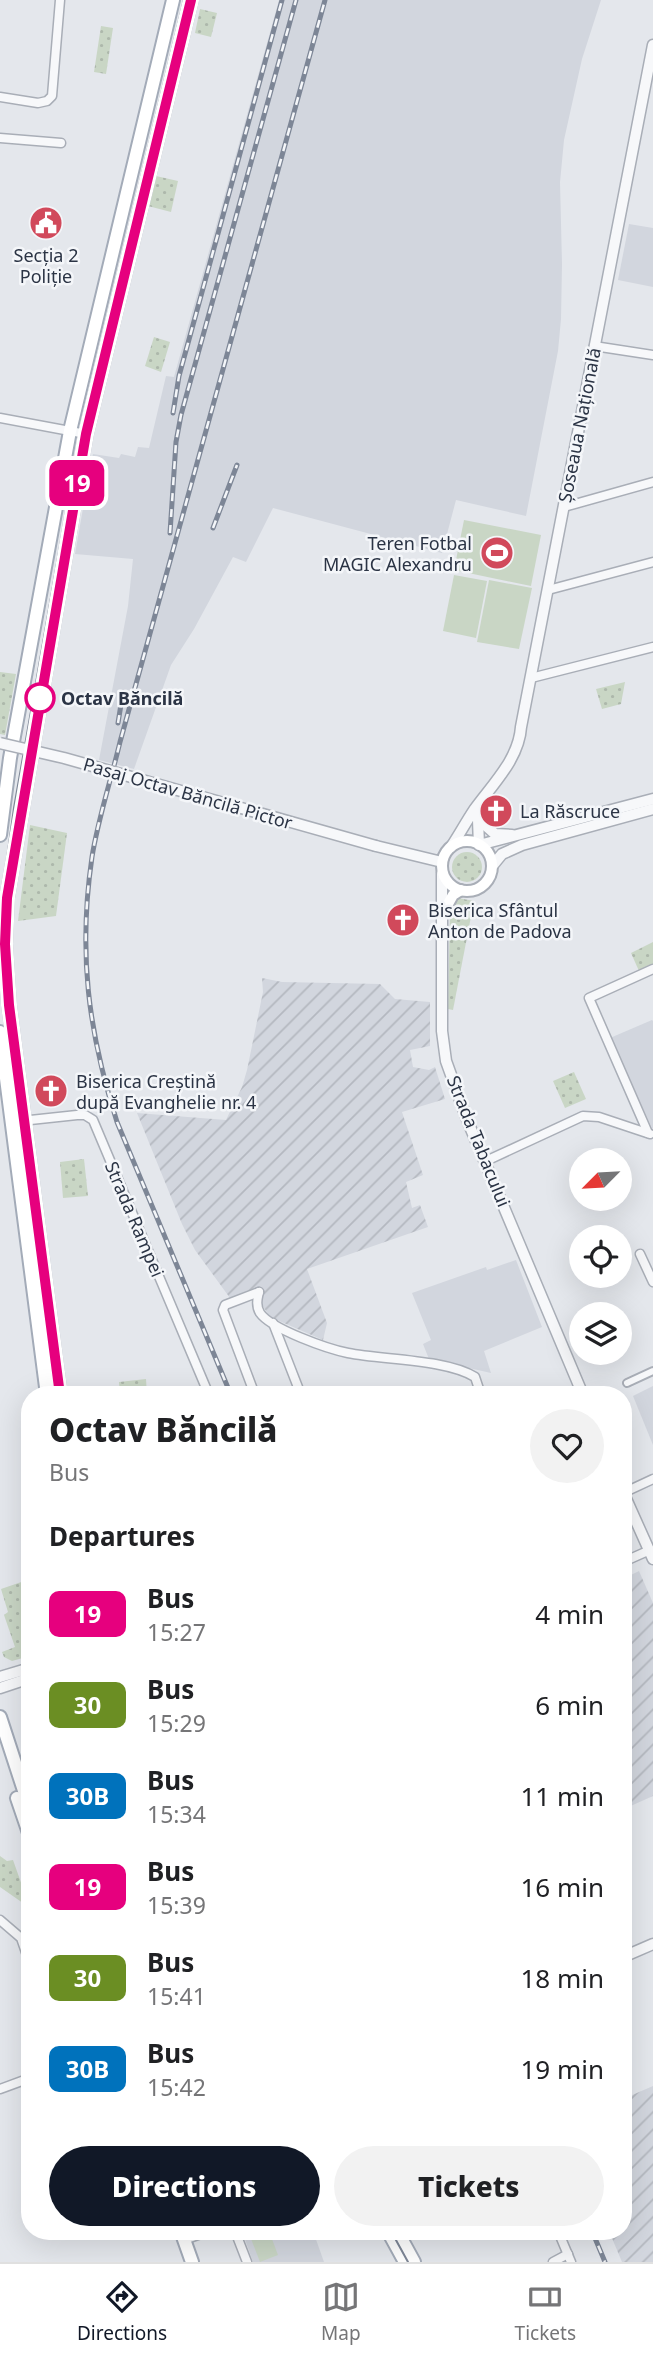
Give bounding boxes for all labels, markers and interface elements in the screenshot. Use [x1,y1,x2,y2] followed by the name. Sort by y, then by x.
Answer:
[27,204,65,242] public building icon: Secția 2 Poliție
[14,243,78,288] place label: Secția 2 Poliție
[552,345,606,505] street label: Șoseaua Națională
[46,460,108,506] line badge: 19
[63,466,91,499] text: 19
[323,531,472,576] place label: Teren Fotbal MAGIC Alexandru
[478,534,516,572] sports icon: Teren Fotbal MAGIC Alexandru
[25,683,55,713] marker: Octav Băncilă
[61,686,183,710] place label: Octav Băncilă
[81,752,296,835] street label: Pasaj Octav Băncilă Pictor
[477,792,515,830] church icon: La Răscruce
[520,799,620,823] place label: La Răscruce
[428,898,572,943] place label: Biserica Sfântul Anton de Padova
[384,901,422,939] church icon: Biserica Sfântul Anton de Padova
[76,1069,256,1114] place label: Biserica Creștină după Evanghelie nr. 4
[32,1072,70,1110] church icon: Biserica Creștină după Evanghelie nr. 4
[442,1072,516,1210] street label: Strada Tabacului
[569,1148,632,1211] north arrow
[569,1148,632,1365] map controls
[100,1158,170,1280] street label: Strada Rampei
[569,1225,632,1288] button: locate
[569,1302,632,1365] button: layers
[49,1407,277,1452] text: Octav Băncilă
[530,1409,604,1483] button: heart
[49,1456,89,1488] text: Bus
[49,1518,195,1554] text: Departures
[147,1580,194,1616] text: Bus
[535,1596,604,1632] text: 4 min
[74,1597,101,1630] text: 19
[147,1616,206,1648] text: 15:27
[147,1671,194,1707] text: Bus
[535,1687,604,1723] text: 6 min
[74,1688,101,1721] text: 30
[147,1707,206,1739] text: 15:29
[147,1762,194,1798] text: Bus
[520,1778,604,1814] text: 11 min
[66,1779,109,1812] text: 30B
[147,1798,206,1830] text: 15:34
[147,1853,194,1889] text: Bus
[520,1869,604,1905] text: 16 min
[74,1870,101,1903] text: 19
[147,1889,206,1921] text: 15:39
[147,1944,194,1980] text: Bus
[520,1960,604,1996] text: 18 min
[74,1961,101,1994] text: 30
[147,1980,206,2012] text: 15:41
[147,2035,194,2071] text: Bus
[520,2051,604,2087] text: 19 min
[66,2052,109,2085] text: 30B
[147,2071,206,2103] text: 15:42
[49,2146,320,2226] button: Directions
[334,2146,604,2226] button: Tickets
[77,2278,167,2346] tab: Directions
[321,2278,361,2346] tab: Map
[515,2278,576,2346] tab: Tickets

